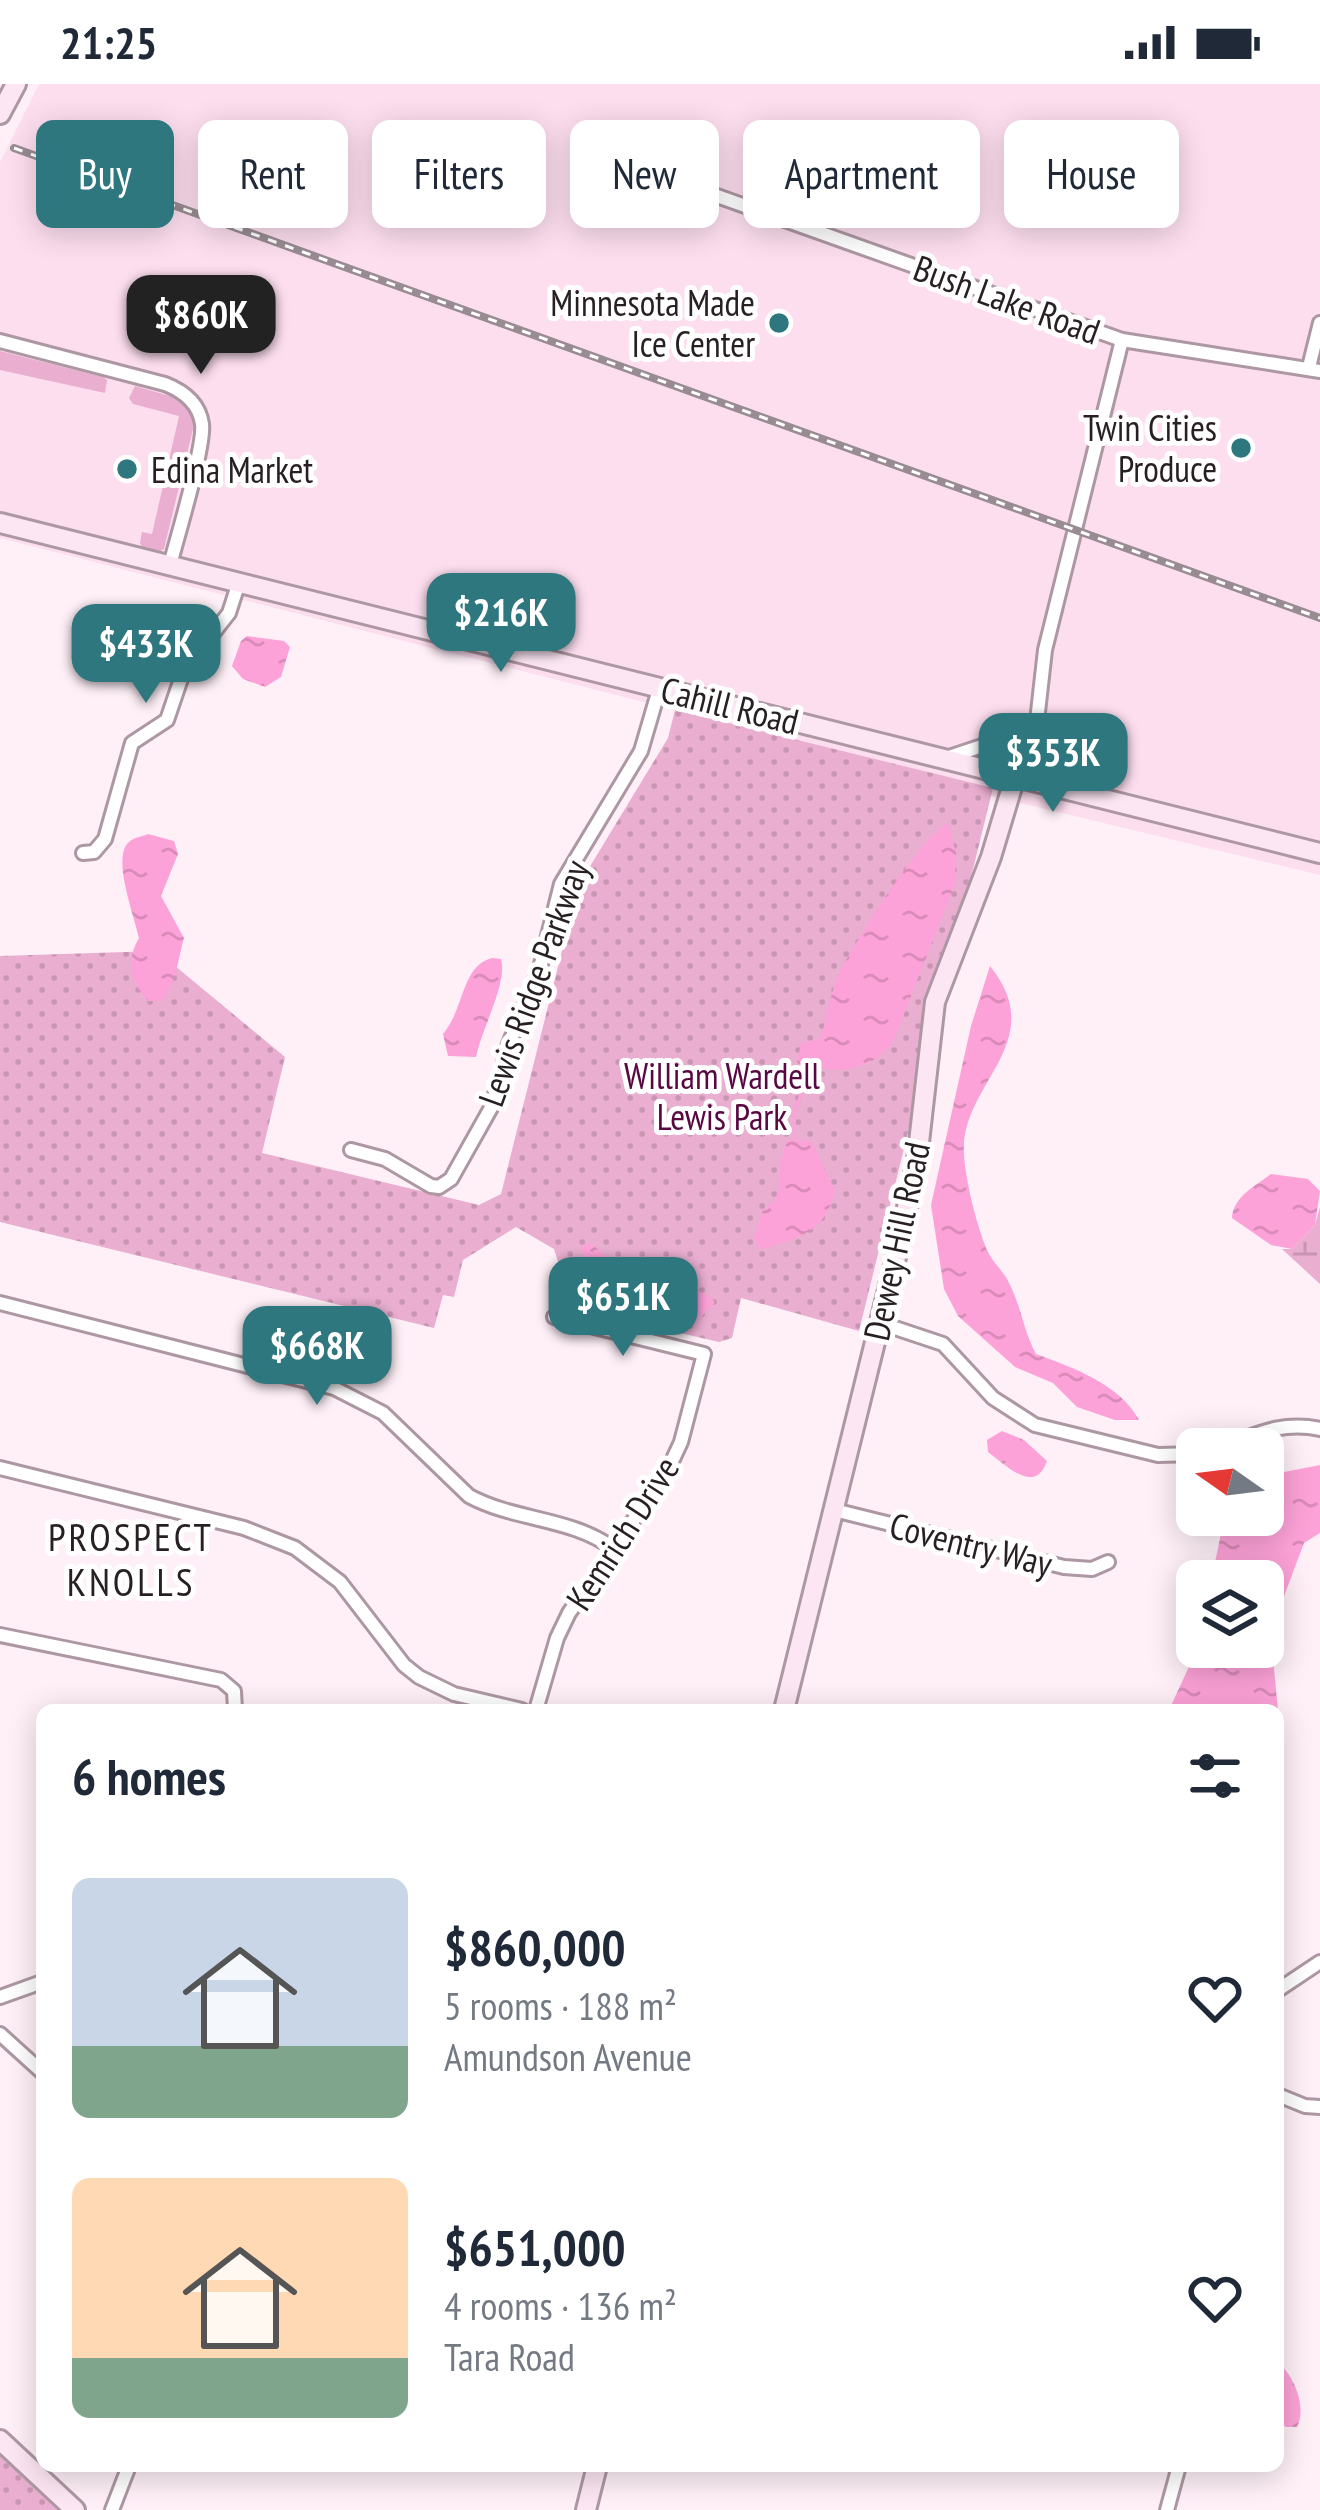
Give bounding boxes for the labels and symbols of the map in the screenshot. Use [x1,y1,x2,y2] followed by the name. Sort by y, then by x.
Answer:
[908,244,1106,354] street label: Bush Lake Road
[117,275,285,377] pin: $860K
[550,279,755,367] place label: Minnesota Made Ice Center
[766,310,792,336] marker: Minnesota Made Ice Center
[1083,404,1217,492] place label: Twin Cities Produce
[1228,435,1254,461] marker: Twin Cities Produce
[151,446,313,493] place label: Edina Market
[114,456,140,482] marker: Edina Market
[417,573,585,675] pin: $216K
[62,604,230,706] pin: $433K
[656,665,804,745] street label: Cahill Road
[969,713,1137,815] pin: $353K
[467,853,599,1112] street label: Lewis Ridge Parkway
[624,1052,821,1140] park label: William Wardell Lewis Park
[852,1137,940,1345] street label: Dewey Hill Road
[539,1257,707,1359] pin: $651K
[233,1306,401,1408] pin: $668K
[1176,1428,1284,1536] north arrow
[555,1447,689,1619] street label: Kemrich Drive
[885,1501,1057,1587] street label: Coventry Way
[48,1511,214,1607] district label: PROSPECT KNOLLS

